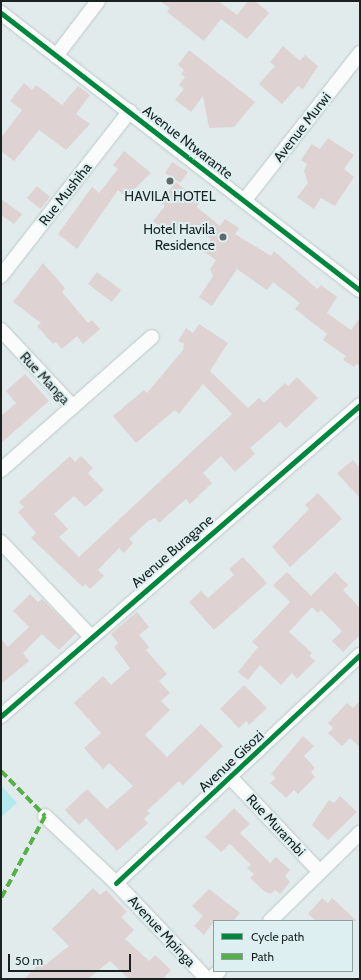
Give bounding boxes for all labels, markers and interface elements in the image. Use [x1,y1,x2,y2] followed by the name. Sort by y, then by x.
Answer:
[270,89,334,165] street label: Avenue Murwi
[140,102,236,182] street label: Avenue Ntwarante
[35,159,95,229] street label: Rue Mushiha
[165,176,175,186] marker: HAVILA HOTEL
[124,188,216,204] place label: HAVILA HOTEL
[143,221,215,254] place label: Hotel Havila Residence
[218,232,228,242] marker: Hotel Havila Residence
[17,348,73,408] street label: Rue Manga
[128,511,216,591] street label: Avenue Buragane
[195,727,267,795] street label: Avenue Gisozi
[243,791,309,859] street label: Rue Murambi
[125,892,199,970] street label: Avenue Mpinga
[213,920,353,972] legend
[251,929,304,944] text: Cycle path
[10,946,133,972] scale bar
[251,949,274,964] text: Path
[15,953,43,968] text: 50 m

